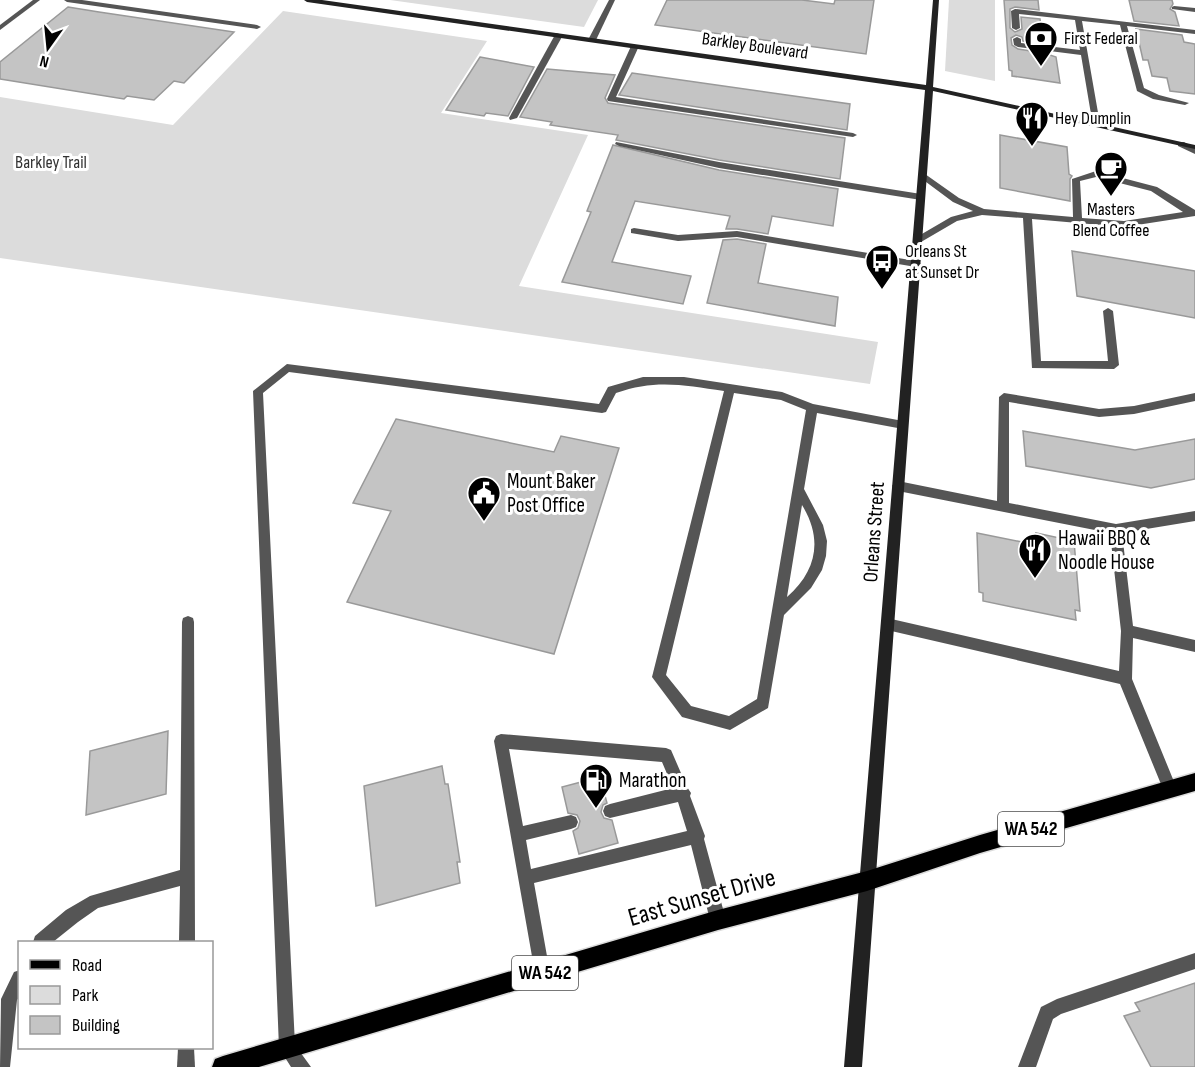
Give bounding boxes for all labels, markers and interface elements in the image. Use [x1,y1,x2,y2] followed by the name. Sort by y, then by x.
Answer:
[18,18,78,78] north arrow
[1023,20,1059,67] bank icon: First Federal
[701,28,809,64] street label: Barkley Boulevard
[1064,28,1138,49] place label: First Federal
[38,51,51,71] text: N
[1014,100,1050,147] restaurant icon: Hey Dumplin
[1055,108,1131,129] place label: Hey Dumplin
[1093,150,1129,197] cafe icon: Masters Blend Coffee
[15,152,87,173] park label: Barkley Trail
[1072,199,1150,241] place label: Masters Blend Coffee
[905,241,979,283] place label: Orleans St at Sunset Dr
[864,243,900,290] bus stop icon: Orleans St at Sunset Dr
[507,469,596,518] place label: Mount Baker Post Office
[466,475,502,522] public building icon: Mount Baker Post Office
[858,481,890,583] street label: Orleans Street
[1058,526,1155,575] place label: Hawaii BBQ & Noodle House
[1017,532,1053,579] restaurant icon: Hawaii BBQ & Noodle House
[578,762,614,809] fuel station icon: Marathon
[619,768,686,793] place label: Marathon
[998,812,1064,846] road number: WA 542
[625,862,779,934] street label: East Sunset Drive
[18,941,213,1049] legend
[72,955,102,976] text: Road
[512,956,578,990] road number: WA 542
[72,985,98,1006] text: Park
[72,1015,120,1036] text: Building

